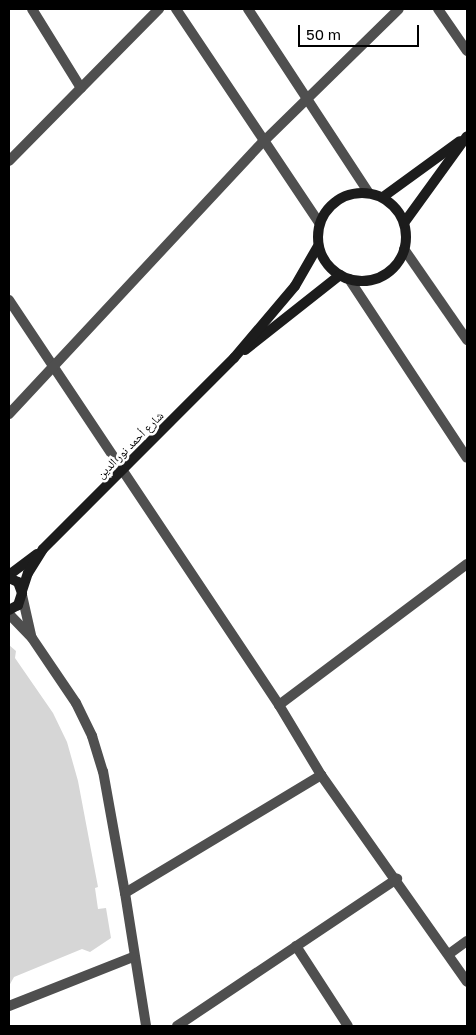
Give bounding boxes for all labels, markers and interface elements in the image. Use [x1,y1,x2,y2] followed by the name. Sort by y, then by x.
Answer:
[301,15,422,47] scale bar
[306,25,341,43] text: 50 m
[94,409,166,481] street label: شارع أحمد نور الدين

